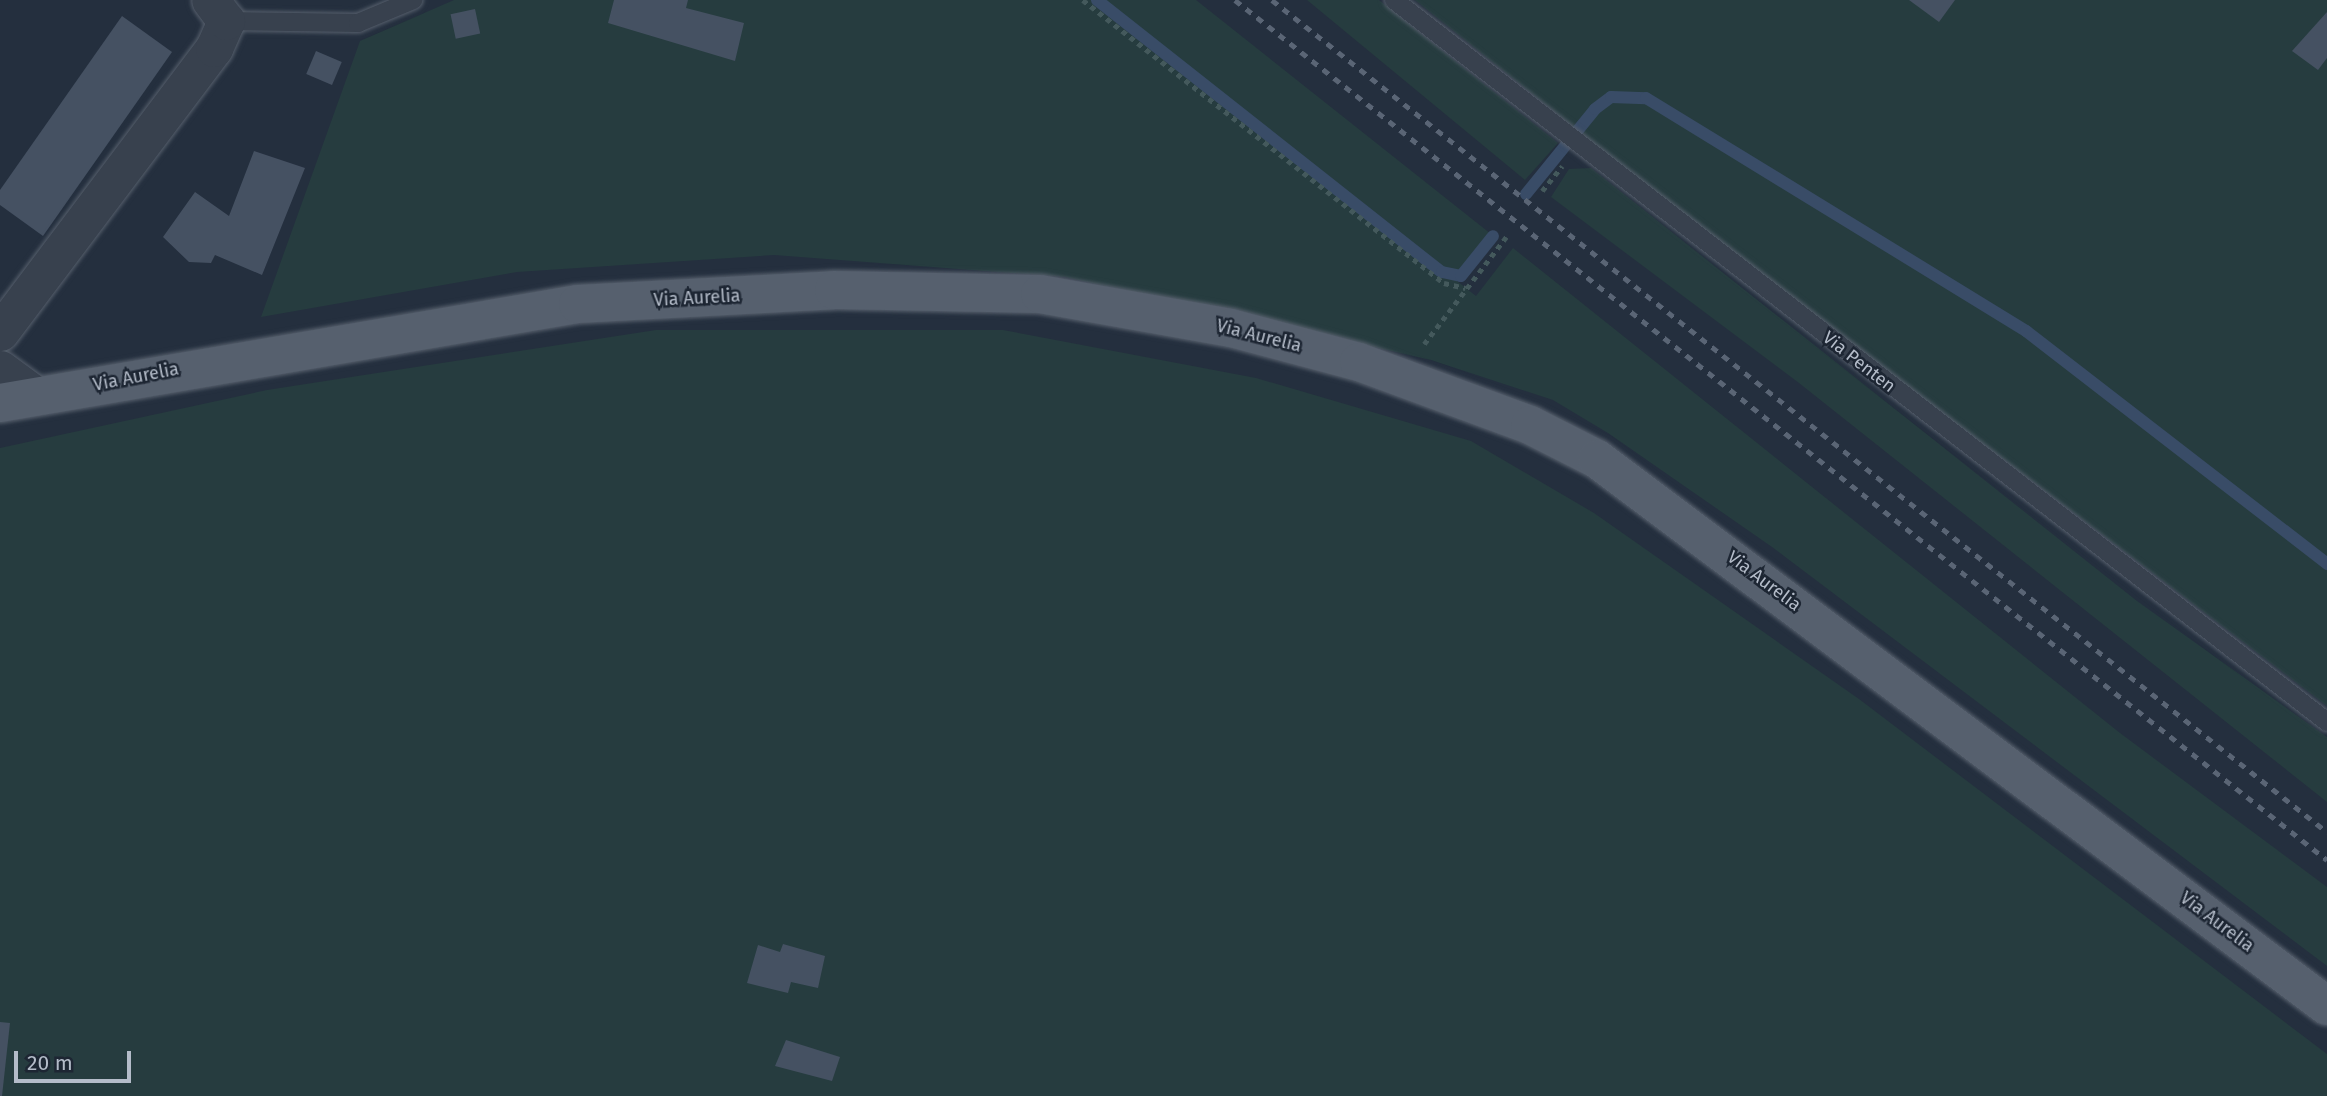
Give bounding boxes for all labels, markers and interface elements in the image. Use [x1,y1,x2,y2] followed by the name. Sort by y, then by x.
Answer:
[653,285,741,311] street label: Via Aurelia
[1214,315,1304,357] street label: Via Aurelia
[1818,327,1900,397] street label: Via Penten
[91,358,181,396] street label: Via Aurelia
[1723,546,1805,616] street label: Via Aurelia
[2176,887,2258,957] street label: Via Aurelia
[18,1036,135,1080] scale bar
[27,1050,73,1076] text: 20 m

